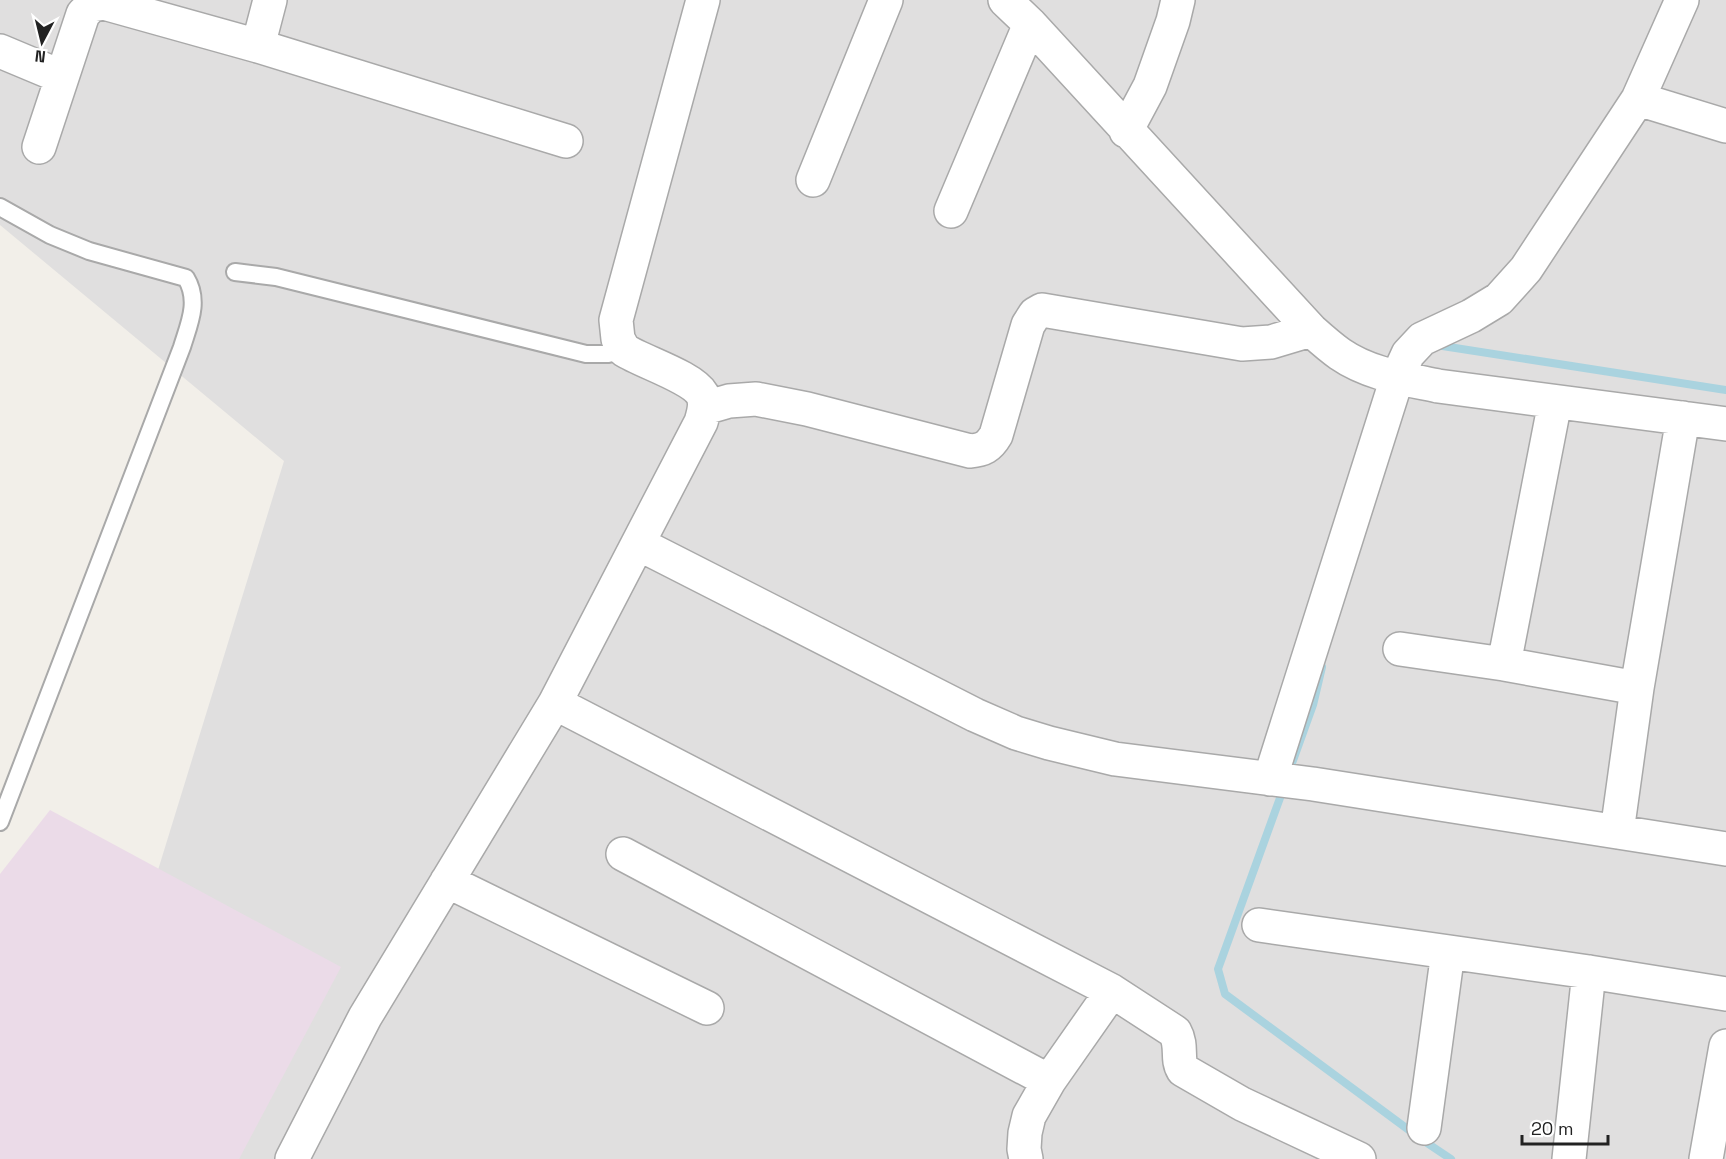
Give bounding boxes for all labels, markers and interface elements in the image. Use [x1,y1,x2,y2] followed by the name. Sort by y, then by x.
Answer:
[12,12,72,72] north arrow
[34,45,47,67] text: N
[1522,1108,1608,1146] scale bar
[1531,1117,1574,1140] text: 20 m

